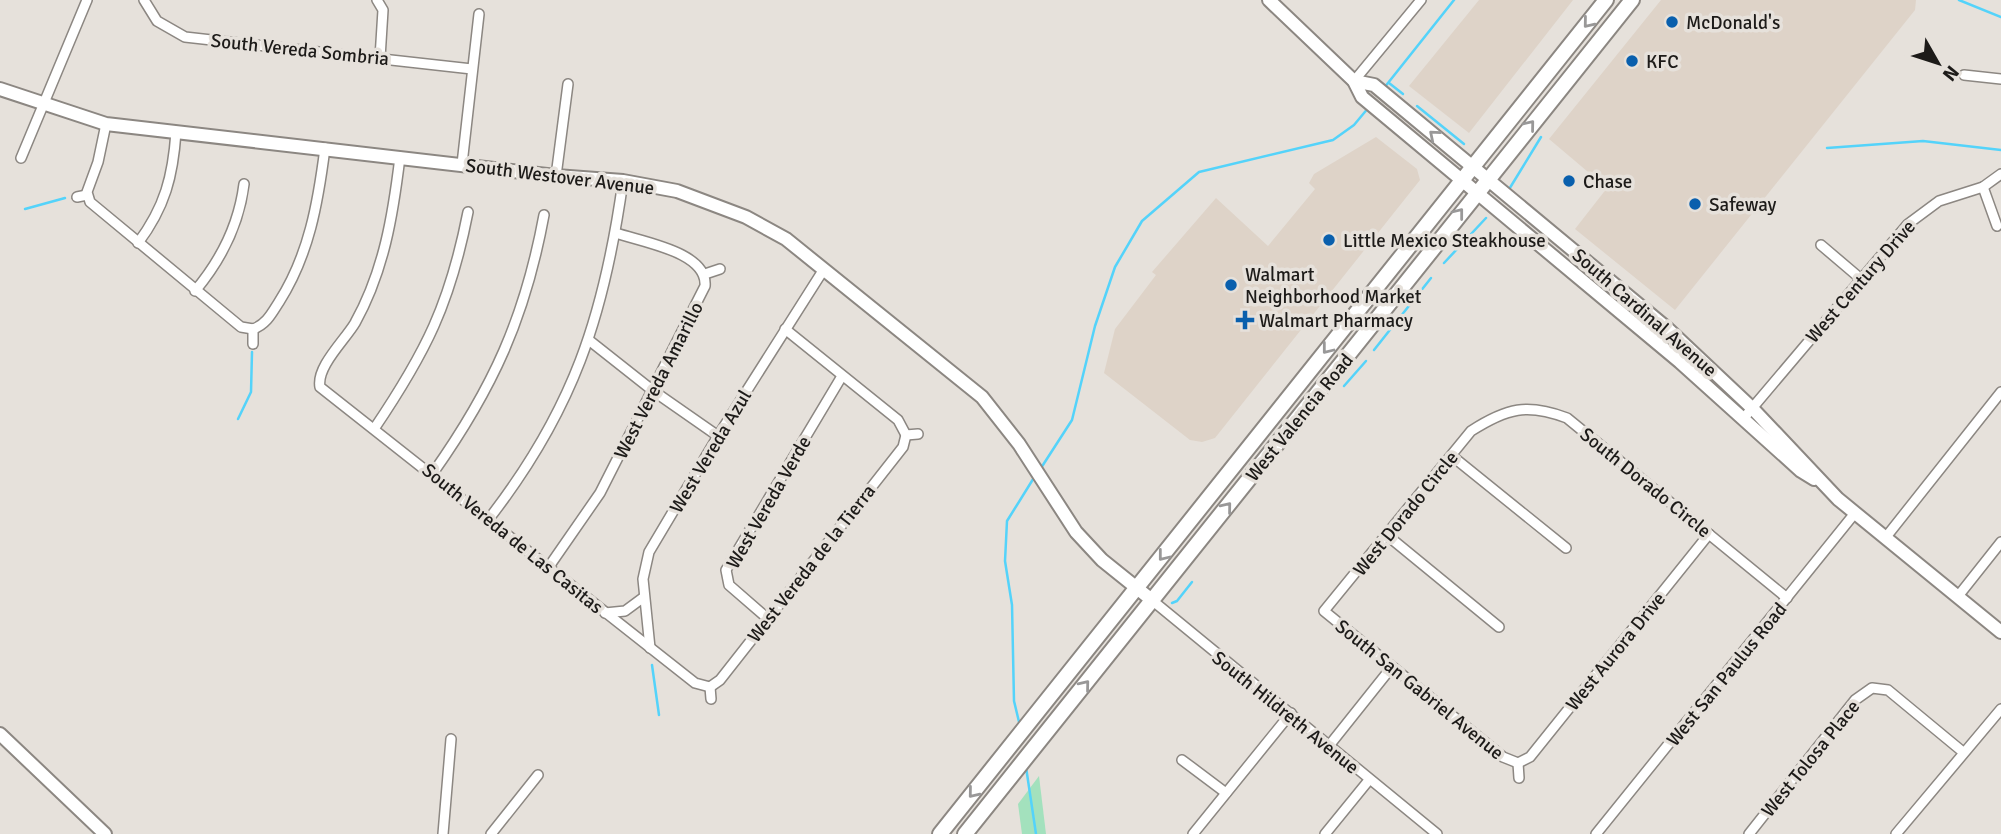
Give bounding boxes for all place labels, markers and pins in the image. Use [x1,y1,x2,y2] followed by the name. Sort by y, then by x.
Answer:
[1686,11,1780,35] place label: McDonald's
[1664,14,1680,30] marker: McDonald's
[1646,50,1679,74] place label: KFC
[1624,53,1640,69] marker: KFC
[1583,170,1632,194] place label: Chase
[1561,173,1577,189] marker: Chase
[1709,193,1777,217] place label: Safeway
[1687,196,1703,212] marker: Safeway
[1343,229,1546,253] place label: Little Mexico Steakhouse
[1321,232,1337,248] marker: Little Mexico Steakhouse
[1245,263,1422,309] place label: Walmart Neighborhood Market
[1223,277,1239,293] marker: Walmart Neighborhood Market
[1259,309,1413,333] place label: Walmart Pharmacy
[1237,312,1253,328] marker: Walmart Pharmacy

